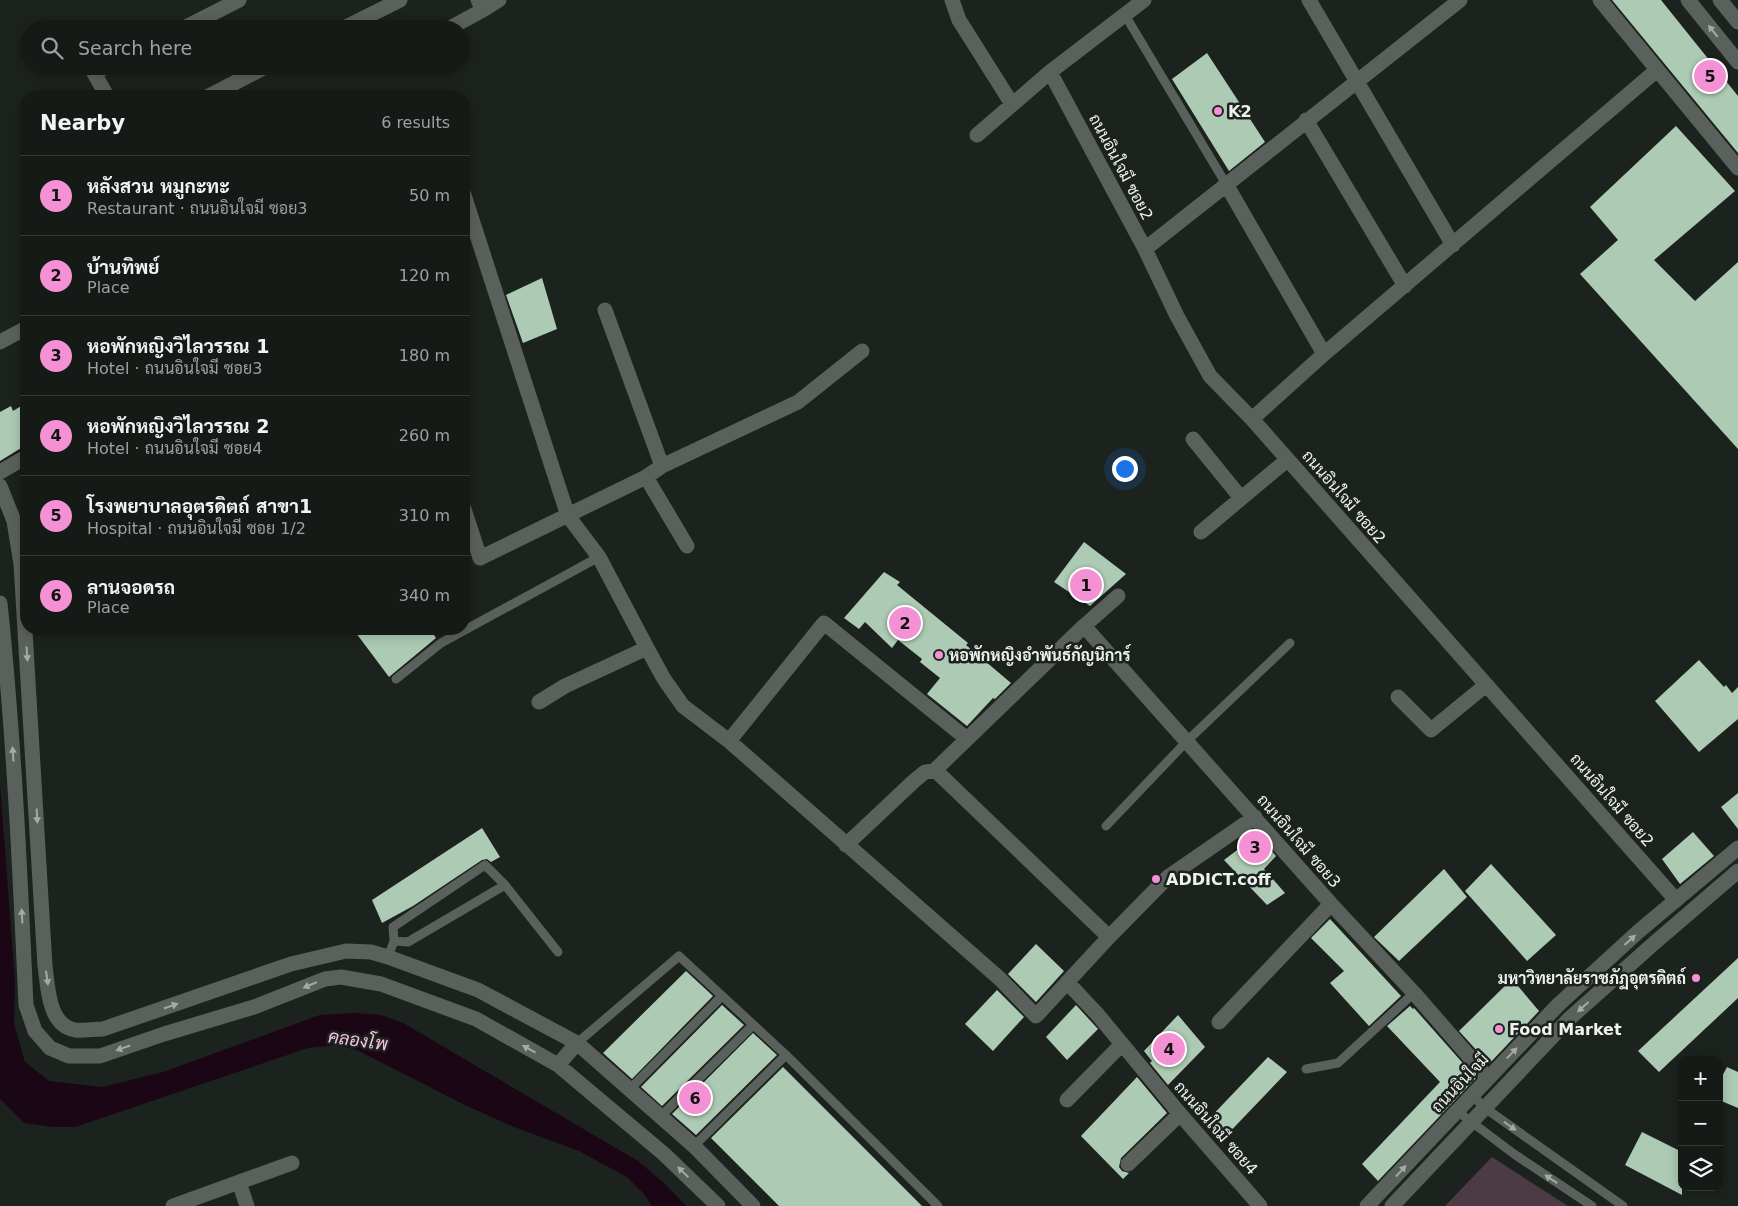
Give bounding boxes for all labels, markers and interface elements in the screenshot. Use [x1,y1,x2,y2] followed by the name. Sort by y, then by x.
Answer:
[20,20,470,75] search box
[1707,25,1718,38] one-way arrow
[38,34,66,62] icon: search
[78,37,192,59] text: Search here
[1694,57,1726,95] pin: 5
[1228,102,1252,121] place label: K2
[1212,105,1224,117] marker: K2
[1085,110,1159,223] street label: ถนนอินใจมี ซอย2
[40,111,125,135] text: Nearby
[381,113,450,132] text: 6 results
[87,175,230,197] text: หลังสวน หมูกะทะ
[50,186,62,205] text: 1
[409,186,450,205] text: 50 m
[87,199,308,218] text: Restaurant · ถนนอินใจมี ซอย3
[87,256,160,278] text: บ้านทิพย์
[50,266,62,285] text: 2
[399,266,450,285] text: 120 m
[87,278,130,297] text: Place
[87,335,269,357] text: หอพักหญิงวิไลวรรณ 1
[50,346,62,365] text: 3
[399,346,450,365] text: 180 m
[87,359,262,378] text: Hotel · ถนนอินใจมี ซอย3
[87,415,269,437] text: หอพักหญิงวิไลวรรณ 2
[50,426,62,445] text: 4
[399,426,450,445] text: 260 m
[87,439,262,458] text: Hotel · ถนนอินใจมี ซอย4
[1298,445,1391,548] street label: ถนนอินใจมี ซอย2
[1112,456,1138,482] your location
[87,495,312,517] text: โรงพยาบาลอุตรดิตถ์ สาขา1
[50,506,62,525] text: 5
[399,506,450,525] text: 310 m
[87,519,306,538] text: Hospital · ถนนอินใจมี ซอย 1/2
[1070,566,1102,604] pin: 1
[87,576,175,598] text: ลานจอดรถ
[50,586,62,605] text: 6
[399,586,450,605] text: 340 m
[87,598,130,617] text: Place
[889,604,921,642] pin: 2
[949,644,1132,666] place label: หอพักหญิงอำพันธ์กัญนิการ์
[24,646,32,662] one-way arrow
[933,649,945,661] marker: หอพักหญิงอำพันธ์กัญนิการ์
[8,745,16,761] one-way arrow
[1566,748,1659,851] street label: ถนนอินใจมี ซอย2
[1253,790,1345,892] street label: ถนนอินใจมี ซอย3
[33,809,41,825] one-way arrow
[1239,828,1271,866] pin: 3
[1166,870,1272,889] place label: ADDICT.coff
[1150,873,1162,885] marker: ADDICT.coff
[18,908,26,924] one-way arrow
[1623,934,1635,946] one-way arrow
[1498,967,1687,990] place label: มหาวิทยาลัยราชภัฏอุตรดิตถ์
[43,971,51,987] one-way arrow
[1690,972,1702,984] marker: มหาวิทยาลัยราชภัฏอุตรดิตถ์
[303,981,317,989] one-way arrow
[1577,1001,1589,1013] one-way arrow
[164,1002,179,1010] one-way arrow
[1509,1020,1622,1039] place label: Food Market
[327,1023,389,1055] water label: คลองโพ
[1493,1023,1505,1035] marker: Food Market
[1153,1030,1185,1068] pin: 4
[115,1044,130,1052] one-way arrow
[523,1045,536,1054] one-way arrow
[1506,1047,1518,1059] one-way arrow
[1426,1048,1493,1116] street label: ถนนอินใจมี
[1678,1056,1723,1191] map controls
[1678,1056,1723,1101] button: +
[1170,1076,1263,1179] street label: ถนนอินใจมี ซอย4
[679,1079,711,1117] pin: 6
[1678,1101,1723,1146] button: −
[1503,1121,1517,1131] one-way arrow
[1678,1146,1723,1191] button: layers
[1395,1165,1407,1177] one-way arrow
[677,1166,689,1178] one-way arrow
[1544,1174,1558,1184] one-way arrow

